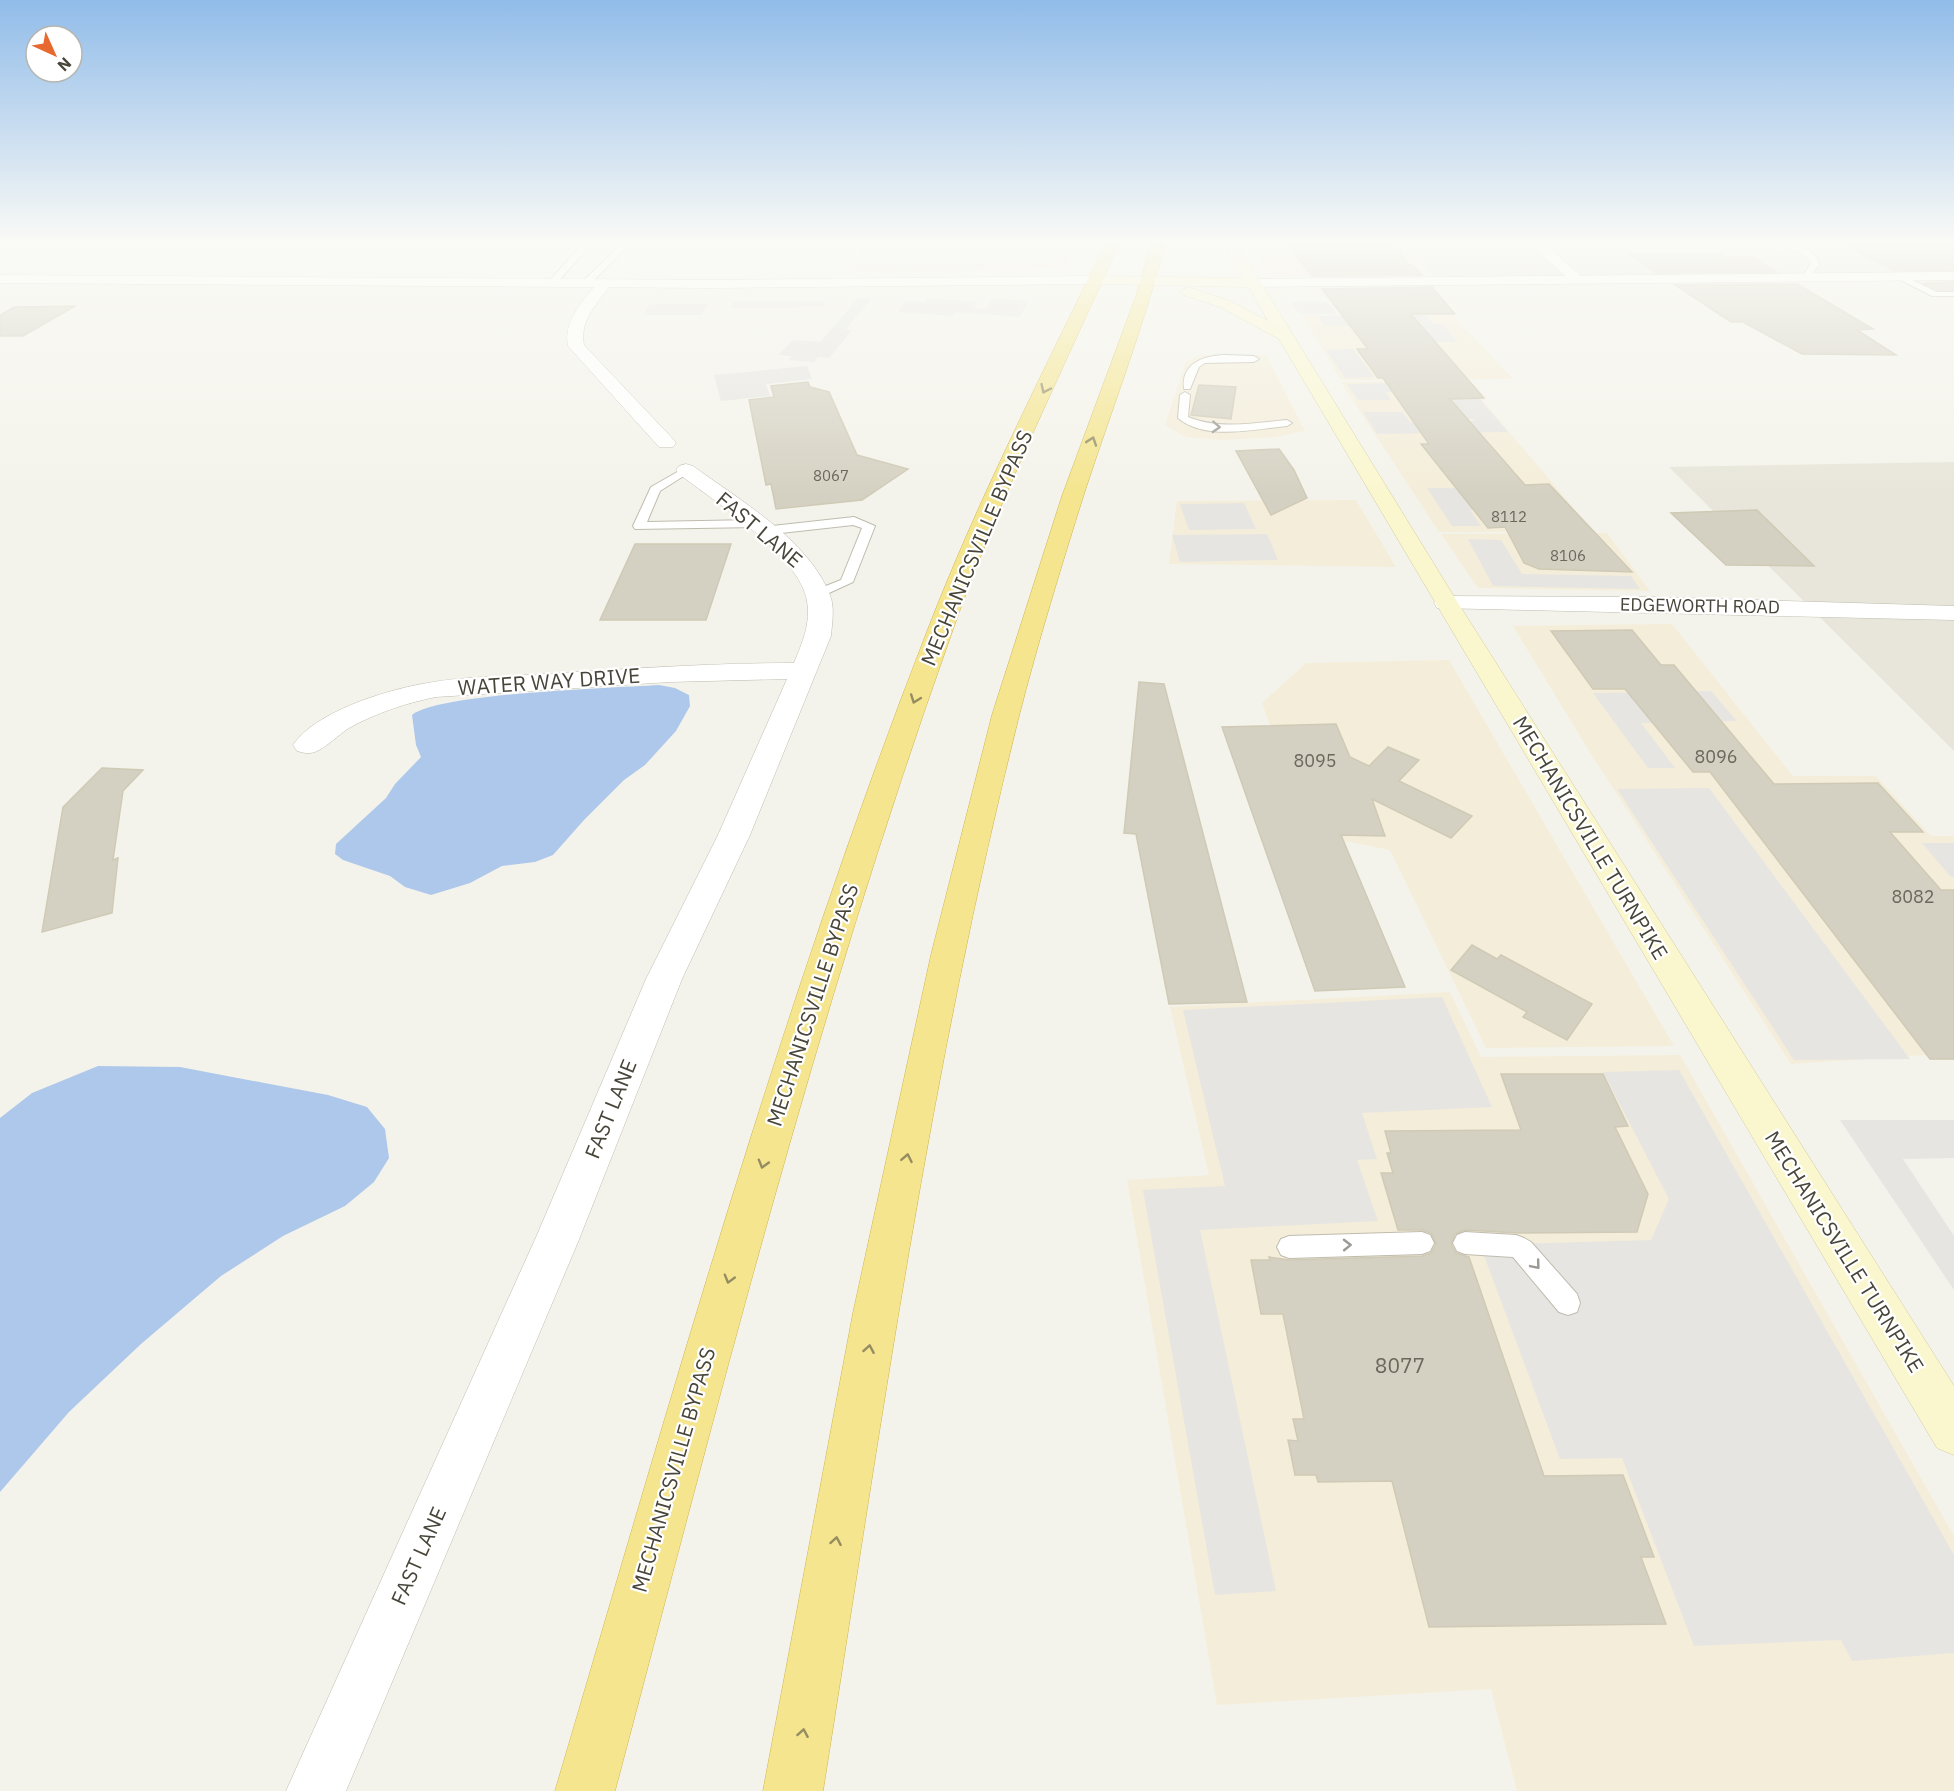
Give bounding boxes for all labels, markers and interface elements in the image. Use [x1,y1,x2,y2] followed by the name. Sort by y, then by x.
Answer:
[24,24,84,84] north arrow
[53,53,76,76] text: N
[1040,383,1052,394] one-way arrow
[1211,420,1220,433] one-way arrow
[914,425,1039,670] street label: MECHANICSVILLE BYPASS
[1085,436,1097,446] one-way arrow
[813,466,849,485] house number: 8067
[711,485,809,574] street label: FAST LANE
[1491,507,1527,526] house number: 8112
[1550,546,1586,565] house number: 8106
[1620,593,1780,618] street label: EDGEWORTH ROAD
[457,661,641,701] street label: WATER WAY DRIVE
[910,694,923,704] one-way arrow
[1507,710,1675,965] street label: MECHANICSVILLE TURNPIKE
[1694,745,1738,768] house number: 8096
[1293,749,1337,772] house number: 8095
[760,880,865,1130] street label: MECHANICSVILLE BYPASS
[1891,885,1935,908] house number: 8082
[577,1055,643,1162] street label: FAST LANE
[1759,1125,1931,1378] street label: MECHANICSVILLE TURNPIKE
[900,1153,913,1163] one-way arrow
[758,1158,770,1169] one-way arrow
[1343,1239,1352,1251] one-way arrow
[1529,1258,1540,1269] one-way arrow
[724,1274,736,1284] one-way arrow
[625,1344,721,1595] street label: MECHANICSVILLE BYPASS
[863,1344,875,1354] one-way arrow
[1375,1351,1425,1379] house number: 8077
[384,1502,452,1609] street label: FAST LANE
[829,1536,842,1546] one-way arrow
[796,1729,809,1739] one-way arrow

